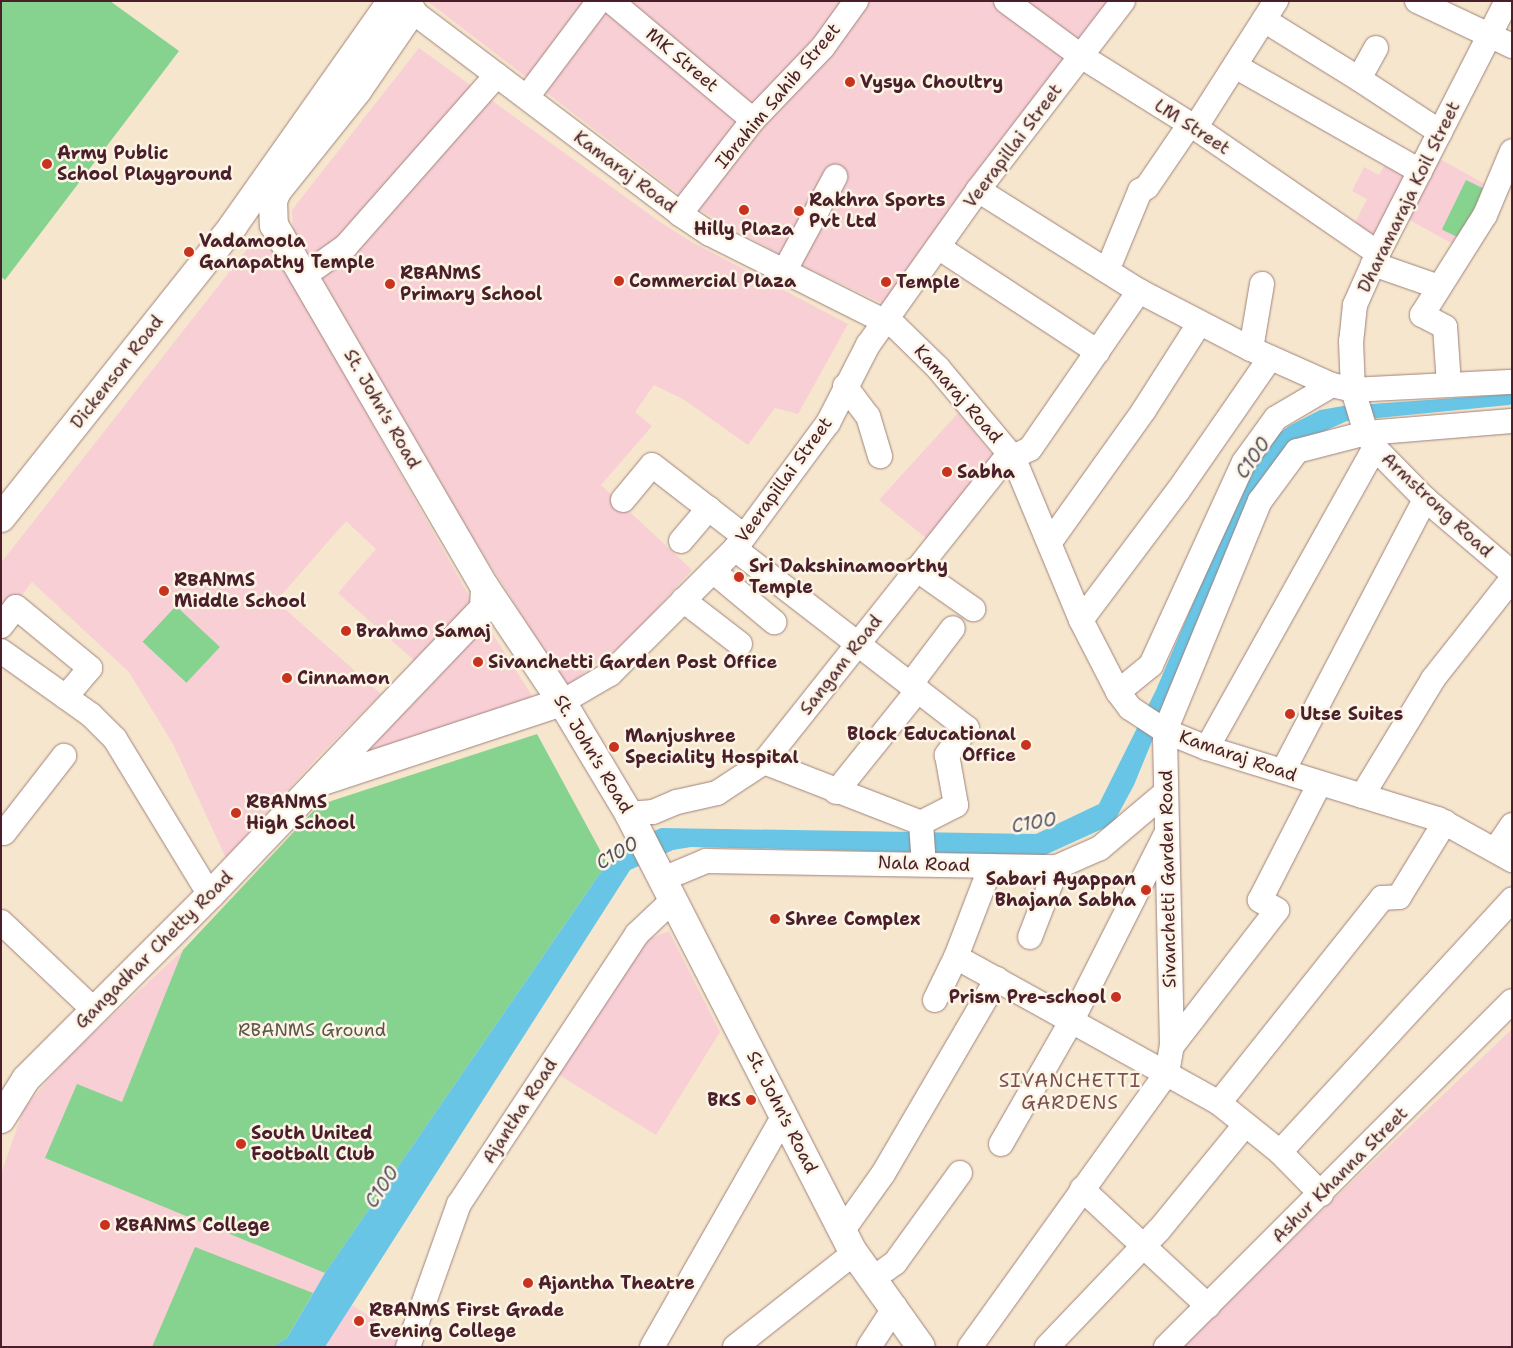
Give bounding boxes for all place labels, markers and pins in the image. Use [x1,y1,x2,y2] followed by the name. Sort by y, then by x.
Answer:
[860,71,1003,93] place label: Vysya Choultry
[844,76,856,88] marker: Vysya Choultry
[57,143,233,186] place label: Army Public School Playground
[41,158,53,170] marker: Army Public School Playground
[809,190,945,232] place label: Rakhra Sports Pvt Ltd
[738,204,750,216] marker: Hilly Plaza
[793,205,805,217] marker: Rakhra Sports Pvt Ltd
[694,218,794,240] place label: Hilly Plaza
[199,231,375,274] place label: Vadamoola Ganapathy Temple
[183,246,195,258] marker: Vadamoola Ganapathy Temple
[400,263,542,306] place label: RBANMS Primary School
[629,270,796,292] place label: Commercial Plaza
[896,271,960,293] place label: Temple
[613,275,625,287] marker: Commercial Plaza
[880,276,892,288] marker: Temple
[384,278,396,290] marker: RBANMS Primary School
[957,461,1015,483] place label: Sabha
[941,466,953,478] marker: Sabha
[749,556,948,598] place label: Sri Dakshinamoorthy Temple
[174,570,306,612] place label: RBANMS Middle School
[733,571,745,583] marker: Sri Dakshinamoorthy Temple
[158,585,170,597] marker: RBANMS Middle School
[356,620,491,642] place label: Brahmo Samaj
[340,625,352,637] marker: Brahmo Samaj
[488,651,777,673] place label: Sivanchetti Garden Post Office
[472,656,484,668] marker: Sivanchetti Garden Post Office
[297,667,390,689] place label: Cinnamon
[281,672,293,684] marker: Cinnamon
[1300,703,1403,725] place label: Utse Suites
[1284,708,1296,720] marker: Utse Suites
[847,724,1016,766] place label: Block Educational Office
[625,726,799,769] place label: Manjushree Speciality Hospital
[1020,739,1032,751] marker: Block Educational Office
[607,740,621,754] marker: Manjushree Speciality Hospital
[246,792,355,834] place label: RBANMS High School
[230,807,242,819] marker: RBANMS High School
[986,869,1136,912] place label: Sabari Ayappan Bhajana Sabha
[1140,884,1152,896] marker: Sabari Ayappan Bhajana Sabha
[785,908,920,930] place label: Shree Complex
[769,913,781,925] marker: Shree Complex
[949,986,1106,1008] place label: Prism Pre-school
[1110,991,1122,1003] marker: Prism Pre-school
[707,1089,741,1111] place label: BKS
[745,1094,757,1106] marker: BKS
[251,1123,375,1166] place label: South United Football Club
[235,1138,247,1150] marker: South United Football Club
[115,1214,270,1236] place label: RBANMS College
[99,1219,111,1231] marker: RBANMS College
[538,1272,695,1294] place label: Ajantha Theatre
[522,1277,534,1289] marker: Ajantha Theatre
[369,1300,564,1342] place label: RBANMS First Grade Evening College
[353,1315,365,1327] marker: RBANMS First Grade Evening College

